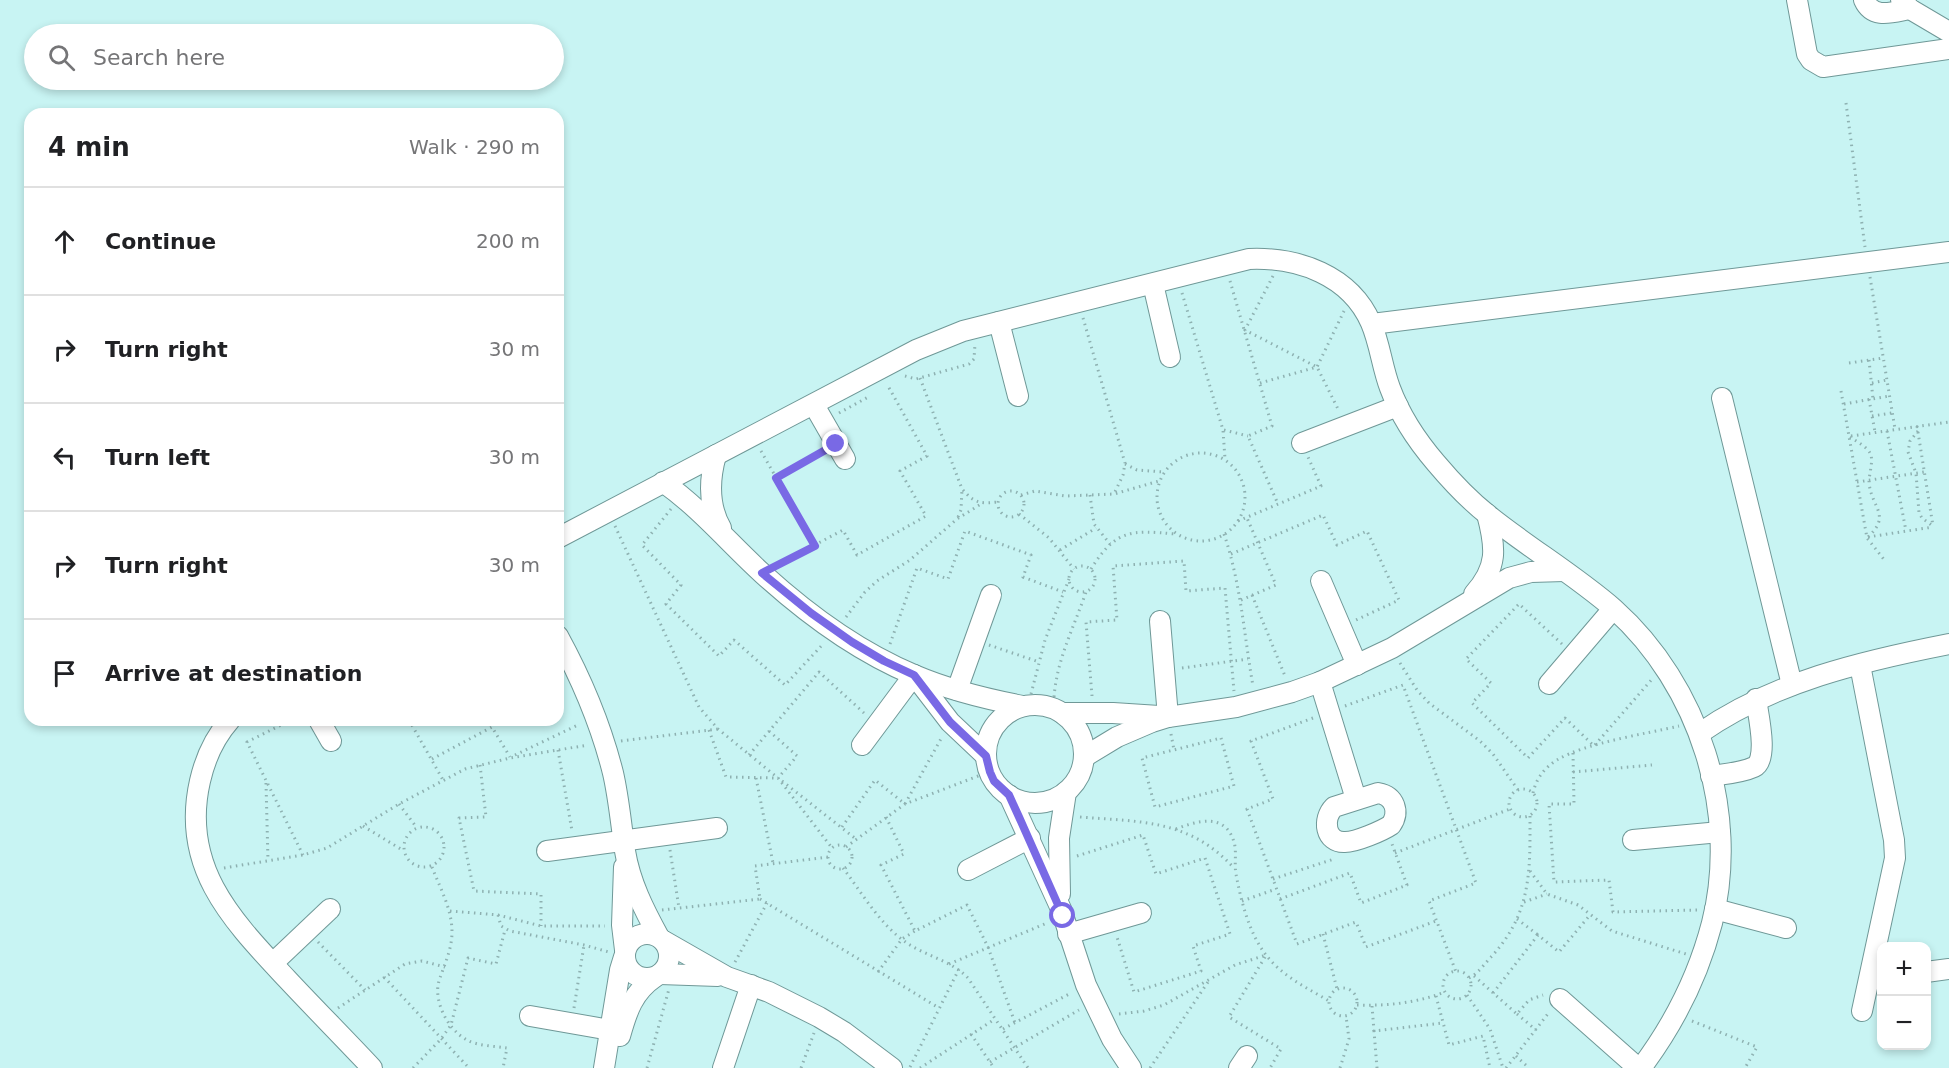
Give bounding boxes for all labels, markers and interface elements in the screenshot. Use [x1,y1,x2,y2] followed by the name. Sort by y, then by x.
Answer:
[24,24,564,90] search box
[45,41,78,74] icon: search
[93,45,225,70] text: Search here
[48,132,130,162] text: 4 min
[409,135,540,159] text: Walk · 290 m
[48,225,81,258] icon: ahead
[105,229,216,254] text: Continue
[476,229,540,253] text: 200 m
[48,333,81,366] icon: right
[105,337,228,362] text: Turn right
[489,337,540,361] text: 30 m
[822,430,848,456] route end
[48,441,81,474] icon: left
[105,445,210,470] text: Turn left
[489,445,540,469] text: 30 m
[48,549,81,582] icon: right
[105,553,228,578] text: Turn right
[489,553,540,577] text: 30 m
[48,657,81,690] icon: arrive
[105,661,362,686] text: Arrive at destination
[1049,902,1075,928] route start
[1877,942,1931,1050] map controls
[1877,942,1931,996] button: +
[1877,996,1931,1050] button: −

